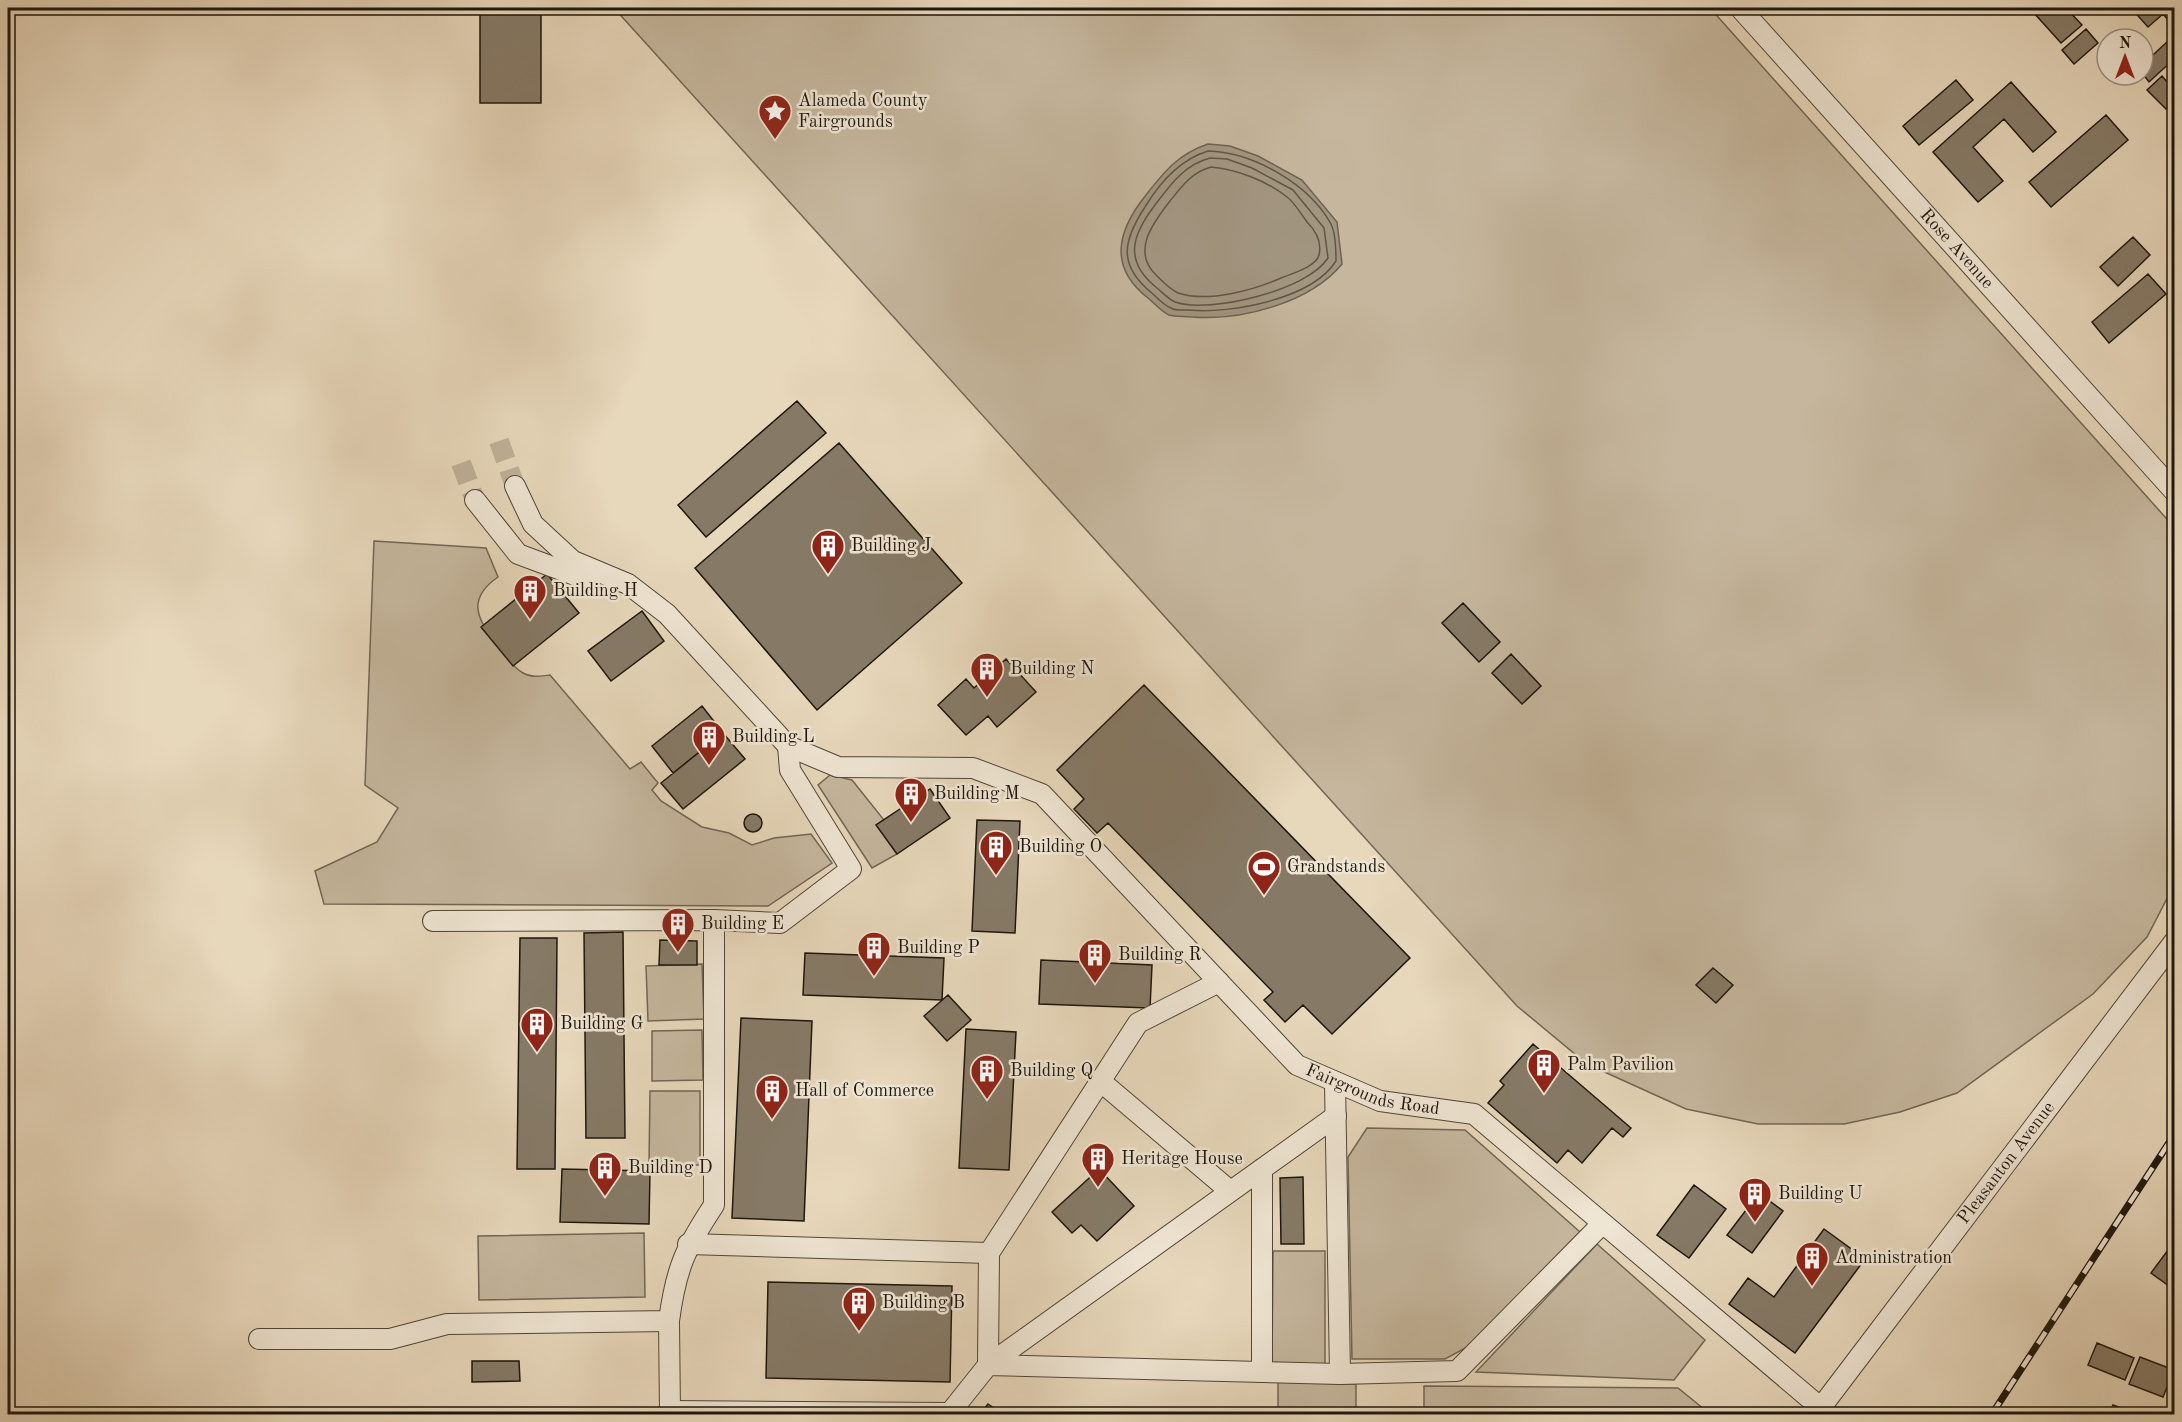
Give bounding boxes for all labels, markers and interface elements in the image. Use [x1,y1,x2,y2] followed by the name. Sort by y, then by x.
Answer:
[2095,27,2155,87] north arrow
[2119,36,2132,52] text: N
[798,92,928,131] place label: Alameda County Fairgrounds
[757,93,793,140] place icon: Alameda County Fairgrounds
[1916,206,1997,292] street label: Rose Avenue
[810,528,846,575] building icon: Building J
[851,537,931,555] place label: Building J
[512,573,548,620] building icon: Building H
[553,582,638,600] place label: Building H
[969,651,1005,698] building icon: Building N
[1010,660,1094,678] place label: Building N
[691,719,727,766] building icon: Building L
[732,728,815,746] place label: Building L
[893,776,929,823] building icon: Building M
[934,785,1020,803] place label: Building M
[978,829,1014,876] building icon: Building O
[1019,838,1102,856] place label: Building O
[1246,849,1282,896] sports icon: Grandstands
[1287,858,1385,876] place label: Grandstands
[660,906,696,953] building icon: Building E
[701,915,784,933] place label: Building E
[856,930,892,977] building icon: Building P
[1077,937,1113,984] building icon: Building R
[897,939,980,957] place label: Building P
[1118,946,1201,964] place label: Building R
[519,1006,555,1053] building icon: Building G
[560,1015,643,1033] place label: Building G
[1526,1047,1562,1094] building icon: Palm Pavilion
[969,1053,1005,1100] building icon: Building Q
[1567,1056,1674,1074] place label: Palm Pavilion
[1303,1061,1441,1118] street label: Fairgrounds Road
[1010,1062,1093,1080] place label: Building Q
[754,1073,790,1120] building icon: Hall of Commerce
[795,1082,934,1100] place label: Hall of Commerce
[1954,1099,2058,1227] street label: Pleasanton Avenue
[1080,1141,1116,1188] building icon: Heritage House
[587,1150,623,1197] building icon: Building D
[1121,1150,1243,1168] place label: Heritage House
[628,1159,713,1177] place label: Building D
[1737,1176,1773,1223] building icon: Building U
[1778,1185,1863,1203] place label: Building U
[1794,1240,1830,1287] building icon: Administration
[1835,1249,1952,1267] place label: Administration
[841,1285,877,1332] building icon: Building B
[882,1294,965,1312] place label: Building B

